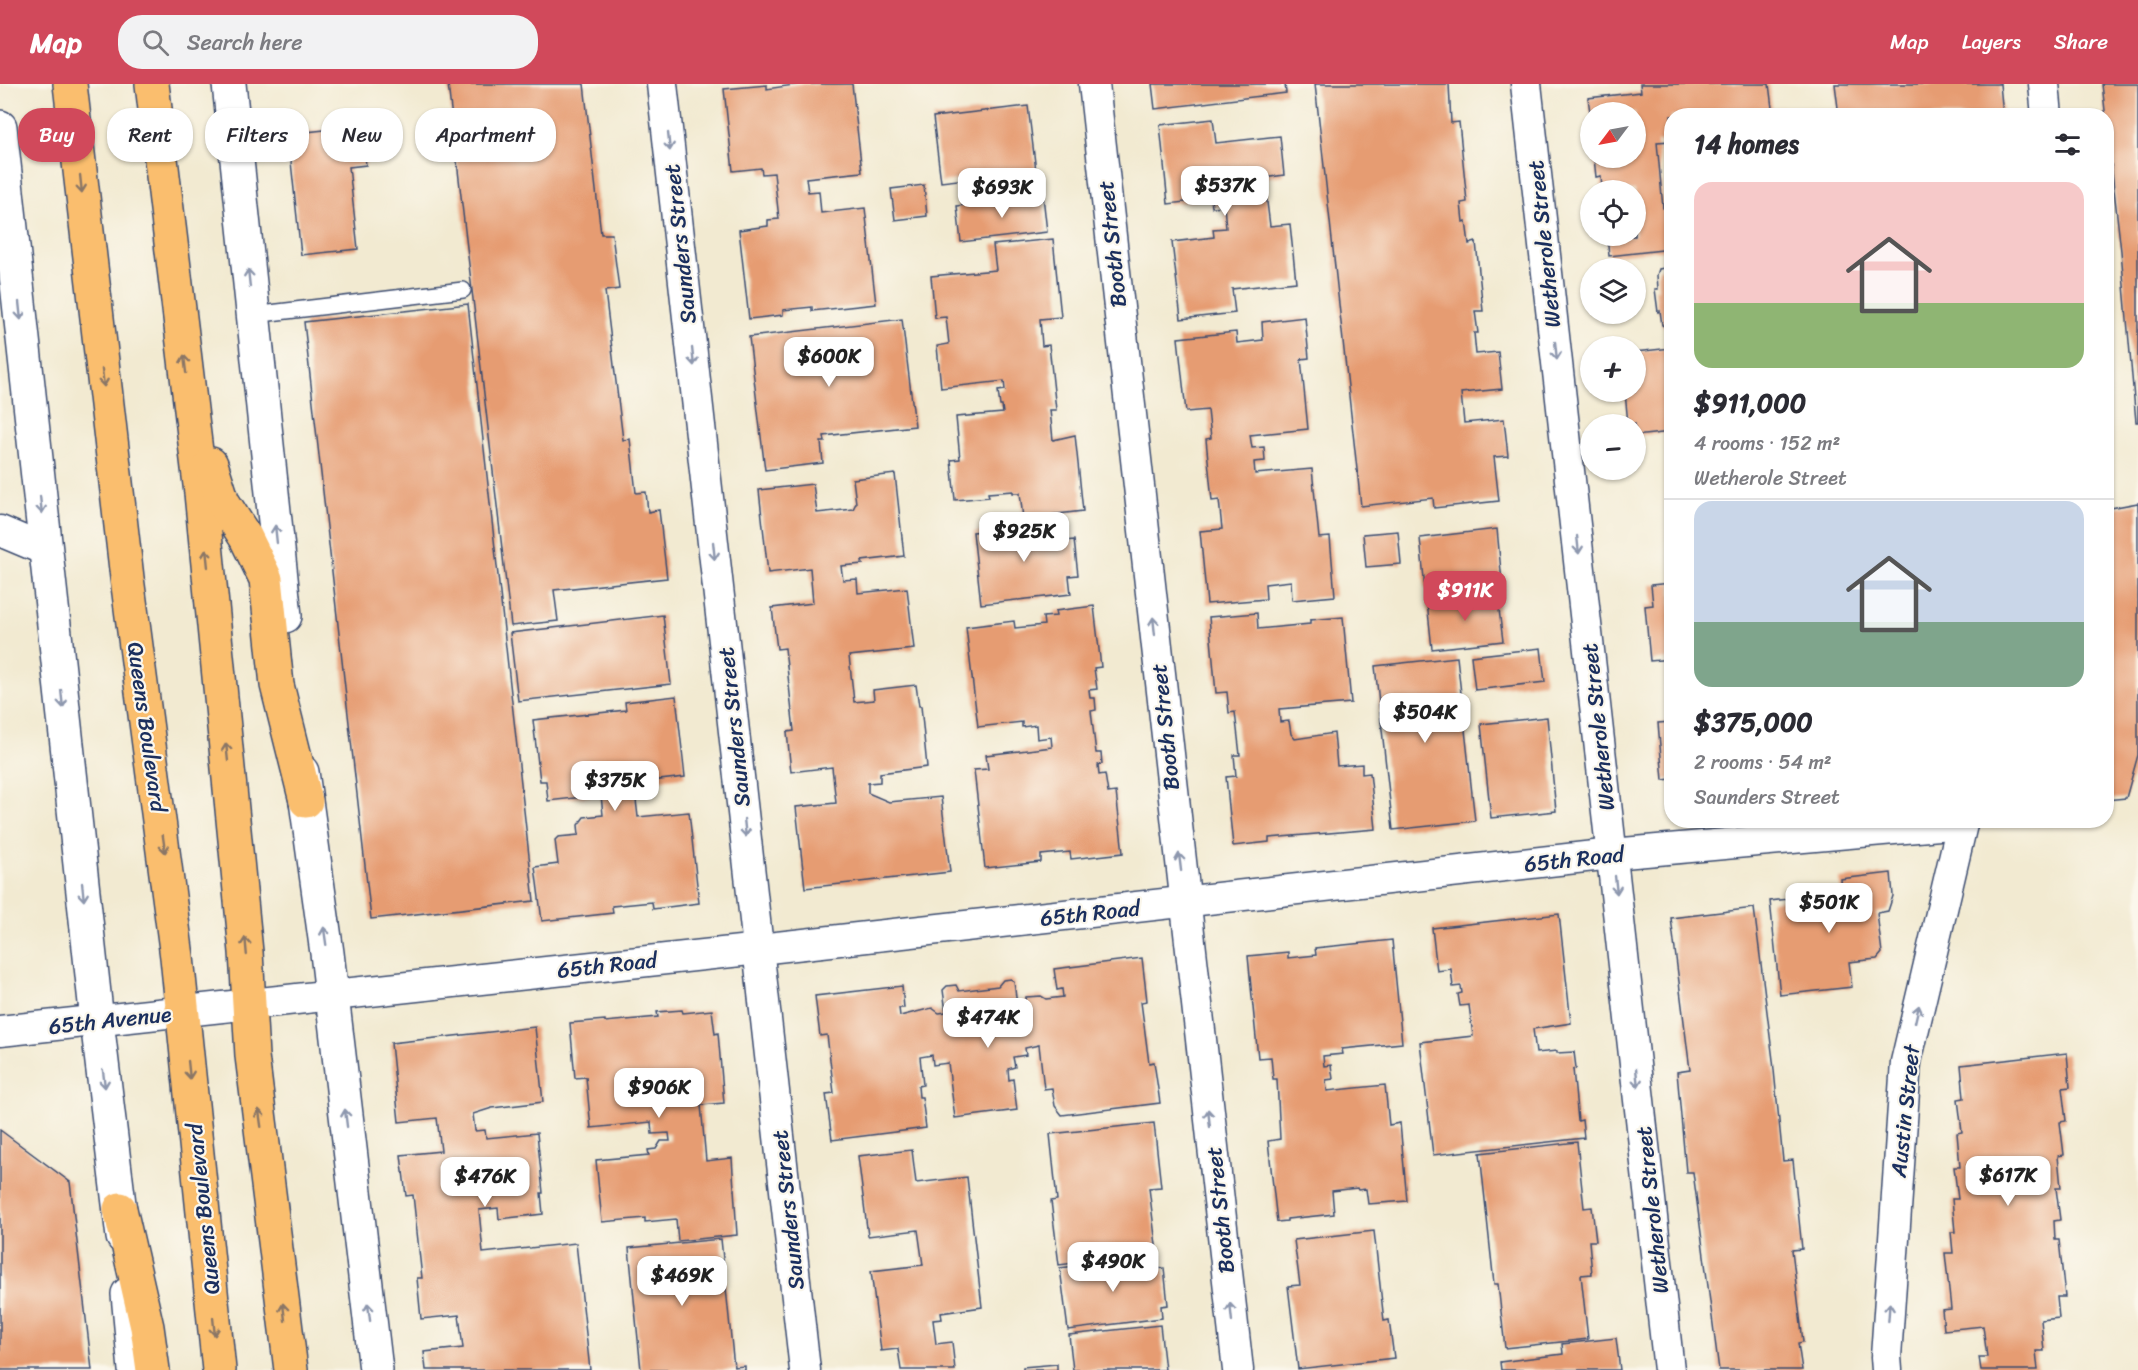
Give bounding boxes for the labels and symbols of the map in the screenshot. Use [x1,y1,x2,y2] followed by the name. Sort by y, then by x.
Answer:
[1580,102,1646,168] north arrow
[663,132,674,152] one-way arrow
[1516,158,1572,330] street label: Wetherole Street
[652,162,708,326] street label: Saunders Street
[1183,166,1267,217] pin: $537K
[960,168,1044,219] pin: $693K
[76,173,87,193] one-way arrow
[1086,178,1138,309] street label: Booth Street
[243,268,254,288] one-way arrow
[15,300,26,320] one-way arrow
[787,337,871,388] pin: $600K
[1551,340,1562,360] one-way arrow
[687,346,698,366] one-way arrow
[179,355,190,375] one-way arrow
[98,367,109,387] one-way arrow
[35,494,46,514] one-way arrow
[982,512,1066,563] pin: $925K
[270,525,281,545] one-way arrow
[1573,534,1584,554] one-way arrow
[709,540,720,560] one-way arrow
[201,549,212,568] one-way arrow
[1423,571,1507,622] pin: $911K
[1148,617,1159,637] one-way arrow
[116,639,178,816] street label: Queens Boulevard
[1570,641,1626,813] street label: Wetherole Street
[706,645,762,809] street label: Saunders Street
[1139,661,1191,792] street label: Booth Street
[56,688,67,708] one-way arrow
[1383,693,1467,744] pin: $504K
[221,743,232,762] one-way arrow
[573,761,657,812] pin: $375K
[740,817,751,837] one-way arrow
[158,834,169,854] one-way arrow
[1522,834,1627,884] street label: 65th Road
[1174,852,1185,872] one-way arrow
[1611,874,1622,894] one-way arrow
[78,882,89,902] one-way arrow
[1787,883,1871,934] pin: $501K
[1038,888,1143,938] street label: 65th Road
[319,927,330,947] one-way arrow
[240,937,251,957] one-way arrow
[555,940,660,990] street label: 65th Road
[47,994,174,1046] street label: 65th Avenue
[946,998,1030,1049] pin: $474K
[1912,1004,1924,1023] one-way arrow
[1879,1042,1931,1180] street label: Austin Street
[184,1059,195,1079] one-way arrow
[99,1068,110,1088] one-way arrow
[617,1068,701,1119] pin: $906K
[1632,1068,1643,1088] one-way arrow
[255,1109,266,1129] one-way arrow
[341,1109,352,1129] one-way arrow
[1203,1109,1214,1129] one-way arrow
[175,1120,231,1296] street label: Queens Boulevard
[1624,1124,1680,1296] street label: Wetherole Street
[760,1128,816,1292] street label: Saunders Street
[1194,1144,1246,1275] street label: Booth Street
[1966,1156,2050,1207] pin: $617K
[443,1157,527,1208] pin: $476K
[1071,1242,1155,1293] pin: $490K
[640,1256,724,1307] pin: $469K
[278,1302,289,1322] one-way arrow
[364,1302,375,1322] one-way arrow
[1225,1302,1236,1322] one-way arrow
[1883,1302,1894,1322] one-way arrow
[209,1316,220,1336] one-way arrow

